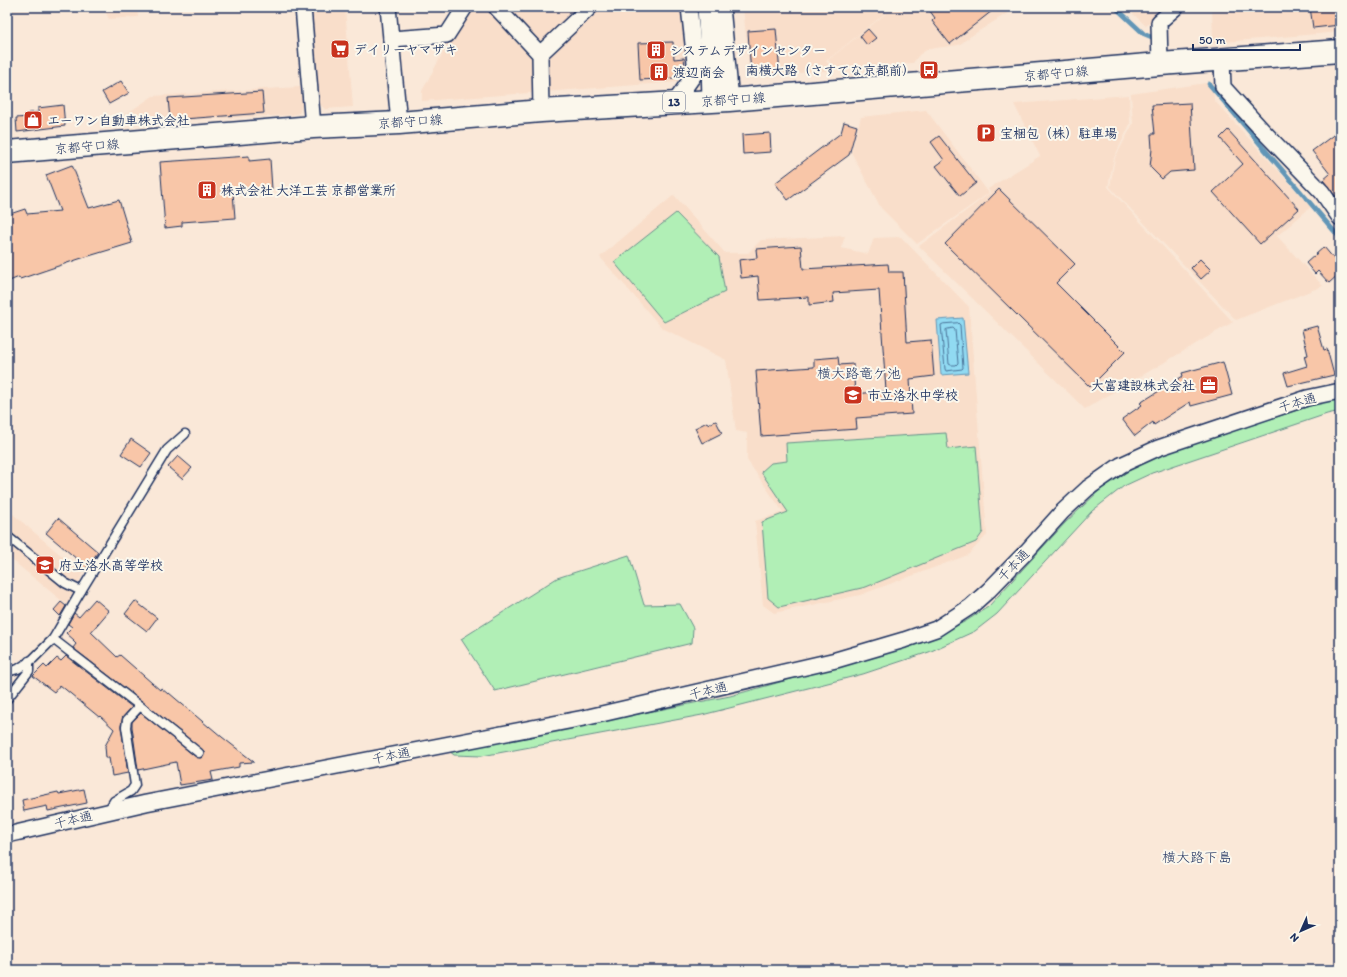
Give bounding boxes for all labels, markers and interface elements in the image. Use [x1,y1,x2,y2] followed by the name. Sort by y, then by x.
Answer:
[1193,26,1300,52] scale bar
[1199,33,1225,47] text: 50 m
[329,38,351,60] supermarket icon: デイリーヤマザキ
[645,39,667,61] building icon: システムデザインセンター
[354,42,458,57] place label: デイリーヤマザキ
[670,43,826,58] place label: システムデザインセンター
[918,59,940,81] bus stop icon: 南横大路（さすてな京都前）
[648,61,670,83] building icon: 渡辺商会
[745,63,915,78] place label: 南横大路（さすてな京都前）
[1023,63,1090,84] street label: 京都守口線
[673,65,725,80] place label: 渡辺商会
[700,90,767,109] street label: 京都守口線
[663,92,685,112] road number: 13
[22,109,44,131] shop icon: エーワン自動車株式会社
[377,112,444,131] street label: 京都守口線
[47,113,190,128] place label: エーワン自動車株式会社
[975,122,997,144] parking icon: 宝梱包（株）駐車場
[1000,126,1117,141] place label: 宝梱包（株）駐車場
[54,136,121,157] street label: 京都守口線
[196,179,218,201] building icon: 株式会社 大洋工芸 京都営業所
[221,183,396,198] place label: 株式会社 大洋工芸 京都営業所
[817,365,901,382] district label: 横大路竜ケ池
[1198,374,1220,396] office icon: 大富建設株式会社
[1091,378,1195,393] place label: 大富建設株式会社
[842,384,864,406] school or university icon: 市立洛水中学校
[867,388,958,403] place label: 市立洛水中学校
[1276,390,1318,415] street label: 千本通
[994,546,1032,585] street label: 千本通
[34,554,56,576] school or university icon: 府立洛水高等学校
[59,558,163,573] place label: 府立洛水高等学校
[687,679,729,702] street label: 千本通
[371,744,412,767] street label: 千本通
[52,808,94,831] street label: 千本通
[1162,849,1232,866] district label: 横大路下島
[1281,911,1321,951] north arrow
[1287,930,1302,945] text: N

